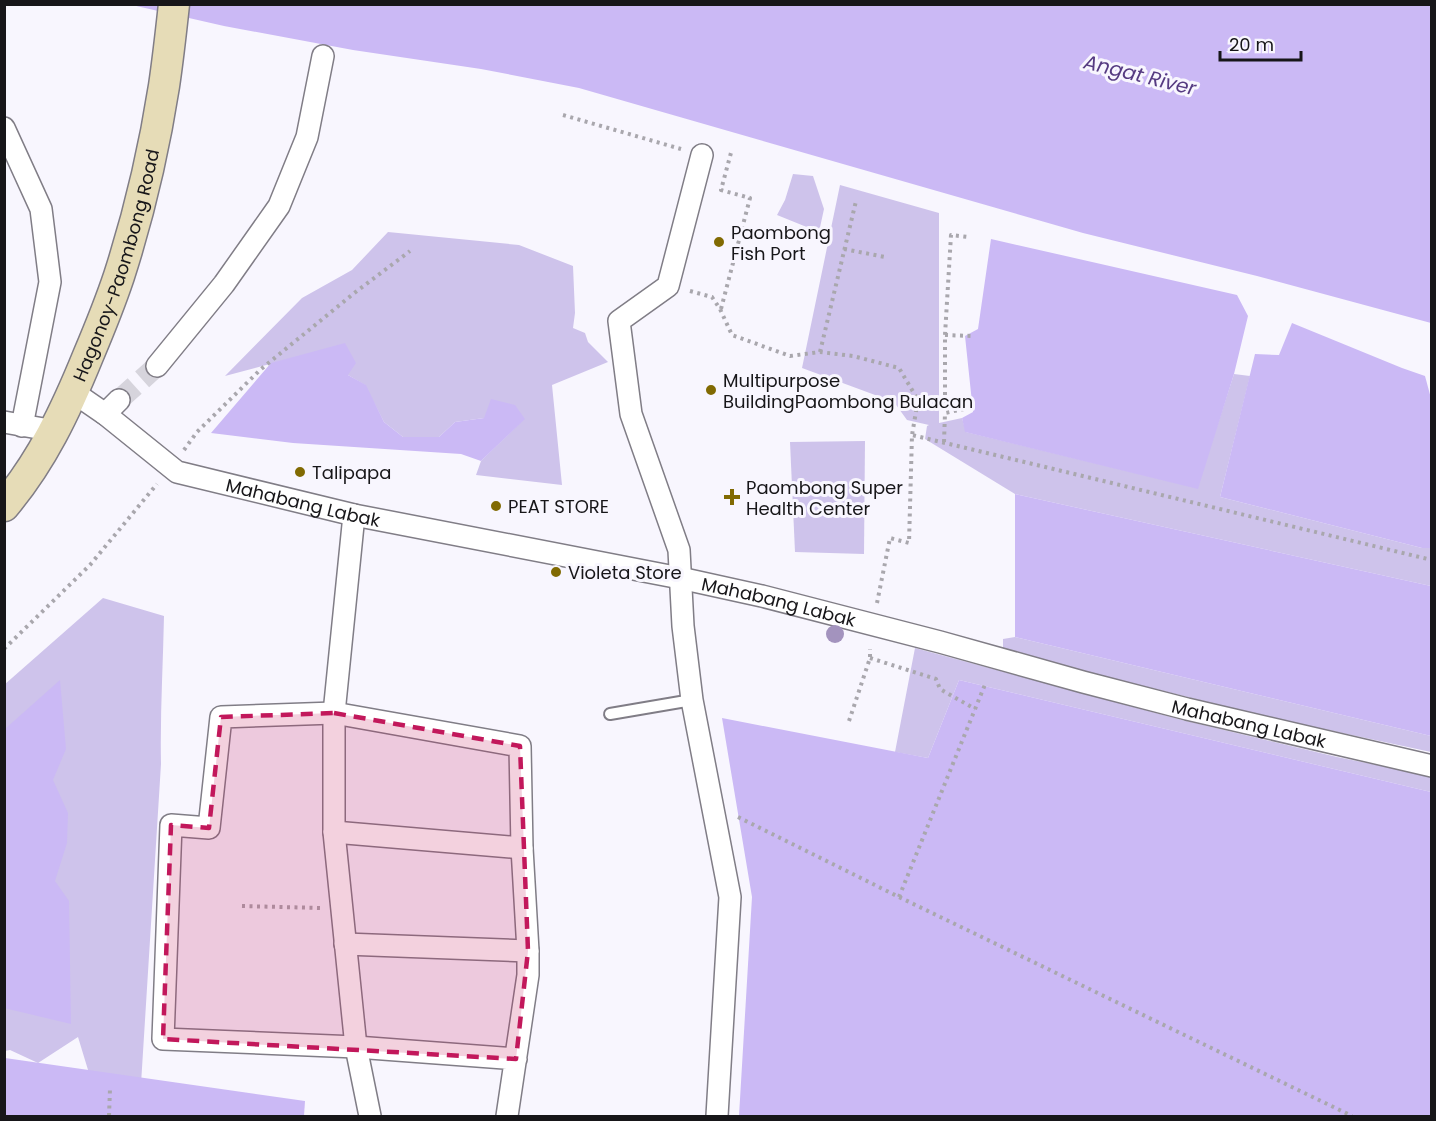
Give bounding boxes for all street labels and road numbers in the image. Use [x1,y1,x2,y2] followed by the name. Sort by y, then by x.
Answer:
[66,147,165,385] street label: Hagonoy-Paombong Road
[223,472,383,532] street label: Mahabang Labak
[699,571,859,632] street label: Mahabang Labak
[1169,693,1330,754] street label: Mahabang Labak

